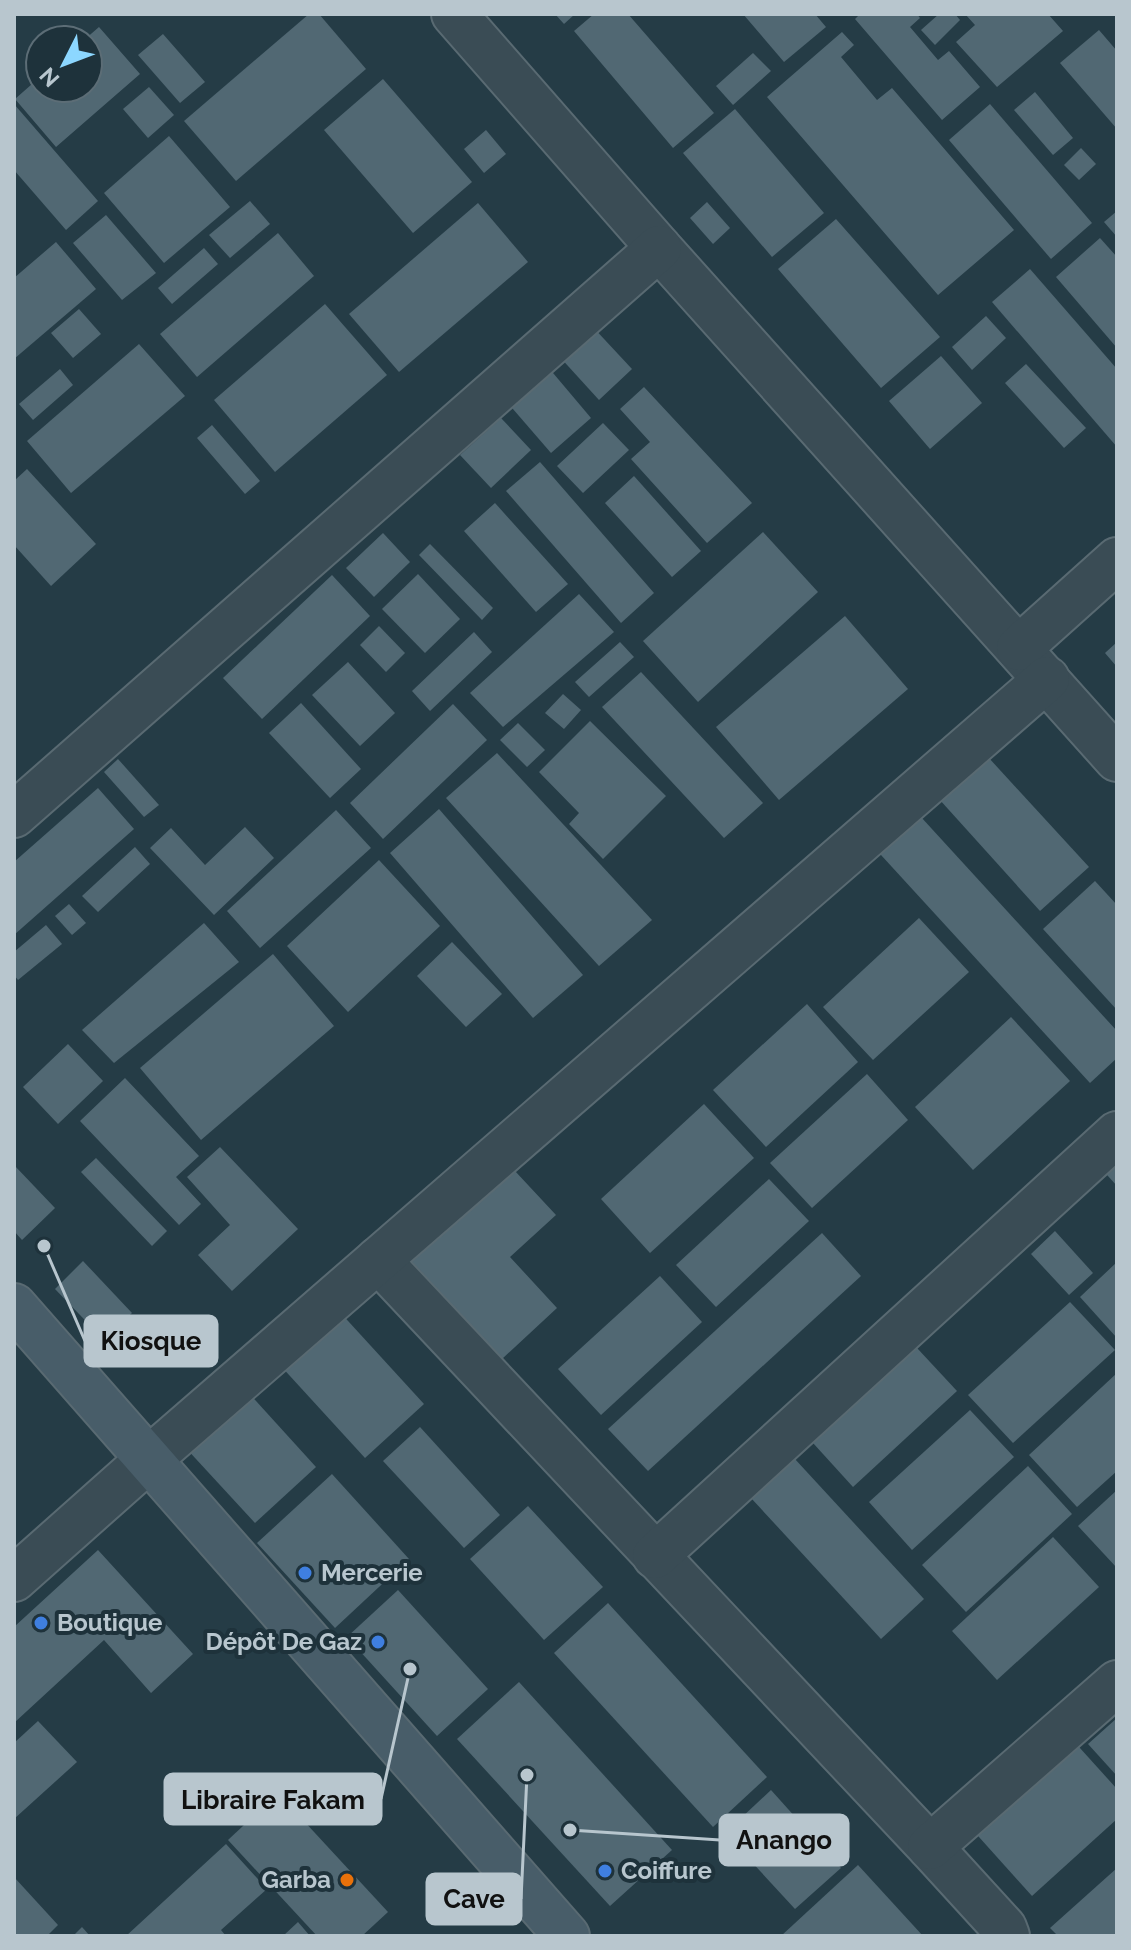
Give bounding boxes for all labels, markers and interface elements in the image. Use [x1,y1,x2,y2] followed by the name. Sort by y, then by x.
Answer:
[24,24,104,104] north arrow
[34,62,64,92] text: N
[85,1316,217,1366] callout: Kiosque
[101,1326,202,1356] text: Kiosque
[321,1558,423,1587] place label: Mercerie
[296,1564,314,1582] marker: Mercerie
[57,1608,162,1637] place label: Boutique
[32,1614,50,1632] marker: Boutique
[206,1627,362,1656] place label: Dépôt De Gaz
[369,1633,387,1651] marker: Dépôt De Gaz
[165,1774,381,1824] callout: Libraire Fakam
[181,1785,365,1815] text: Libraire Fakam
[720,1815,848,1865] callout: Anango
[736,1825,832,1855] text: Anango
[621,1856,712,1885] place label: Coiffure
[596,1862,614,1880] marker: Coiffure
[262,1865,331,1894] place label: Garba
[338,1871,356,1889] marker: Garba
[427,1874,521,1924] callout: Cave
[443,1884,505,1914] text: Cave

